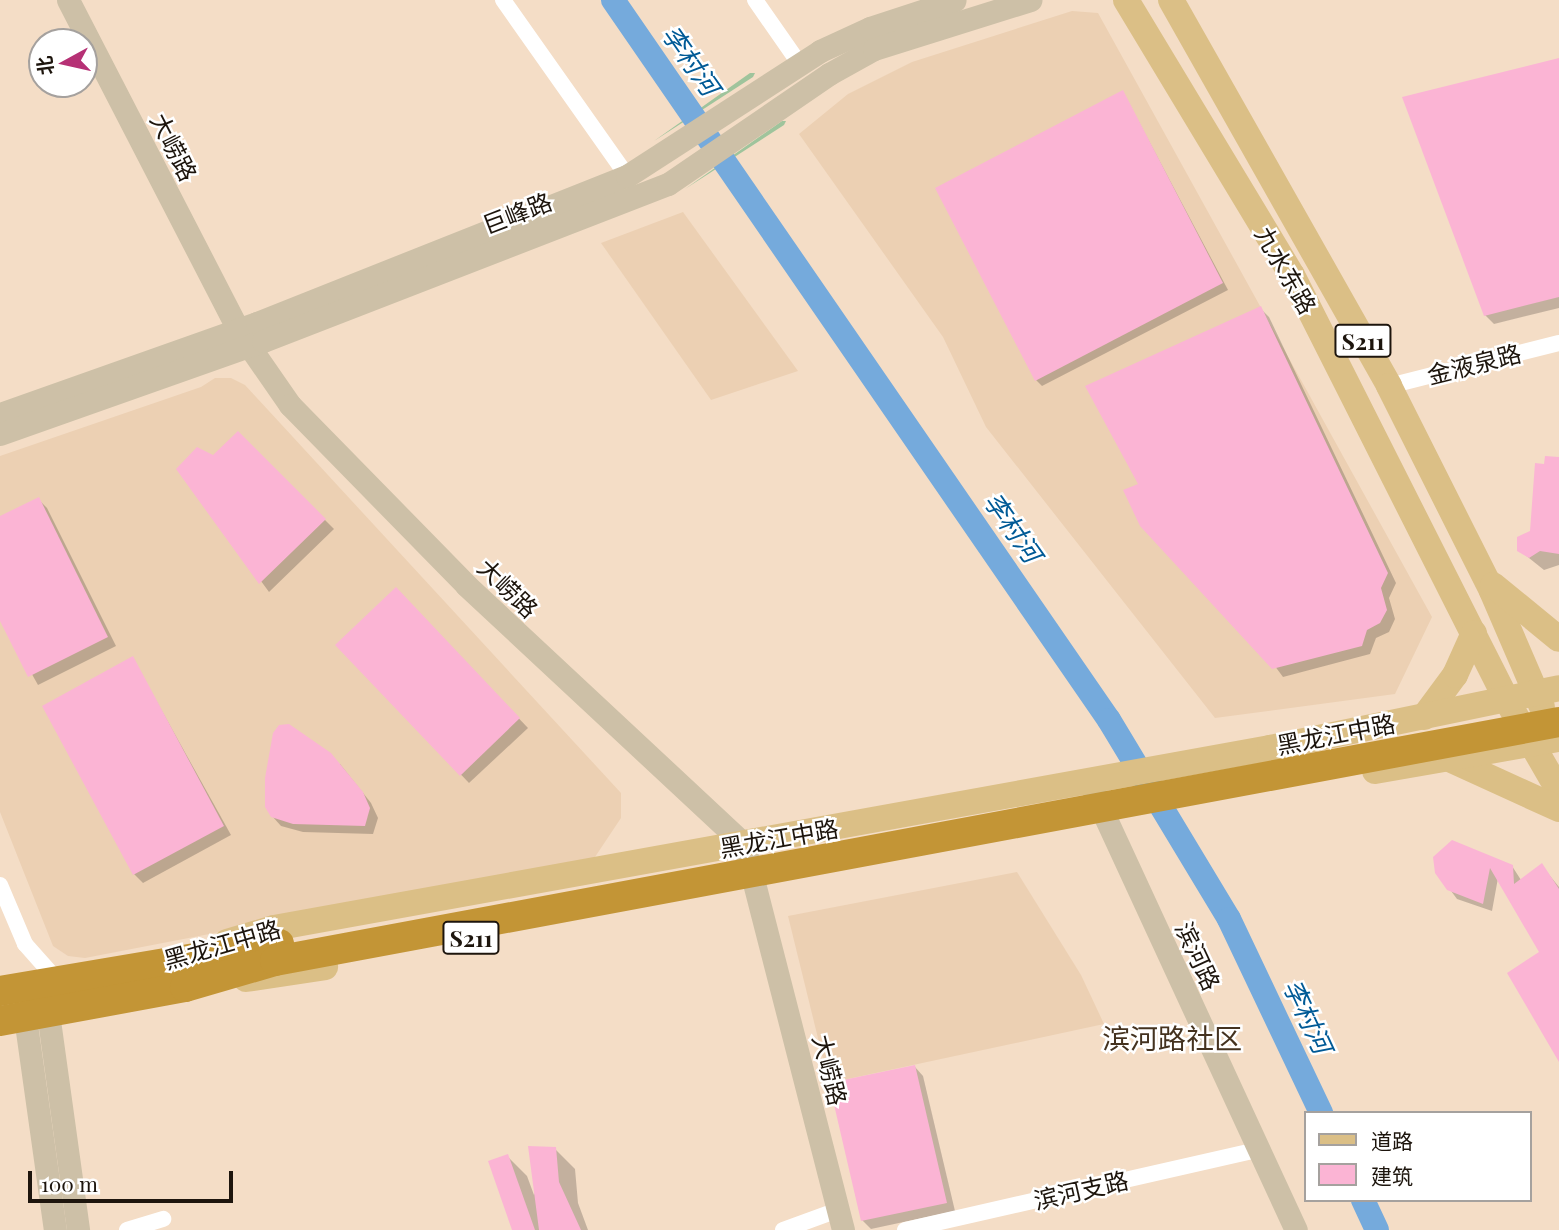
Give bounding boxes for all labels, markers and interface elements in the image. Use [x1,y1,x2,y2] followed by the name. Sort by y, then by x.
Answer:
[656,19,726,101] water label: 李村河
[28,28,98,98] north arrow
[30,54,58,77] text: 北
[145,108,203,186] street label: 大崂路
[478,187,556,239] street label: 巨峰路
[1250,221,1322,319] street label: 九水东路
[1333,322,1393,360] road number: S211
[1424,338,1524,390] street label: 金液泉路
[978,486,1048,568] water label: 李村河
[472,553,544,623] street label: 大崂路
[1274,708,1398,760] street label: 黑龙江中路
[717,813,841,863] street label: 黑龙江中路
[160,914,284,974] street label: 黑龙江中路
[1170,917,1226,995] street label: 滨河路
[441,918,501,958] road number: S211
[1277,974,1339,1058] water label: 李村河
[1102,1021,1242,1055] district label: 滨河路社区
[807,1032,853,1108] street label: 大崂路
[1304,1111,1531,1202] legend
[1371,1126,1413,1154] text: 道路
[32,1156,236,1200] scale bar
[1371,1161,1413,1189] text: 建筑
[1031,1165,1131,1215] street label: 滨河支路
[41,1169,98,1197] text: 100 m

